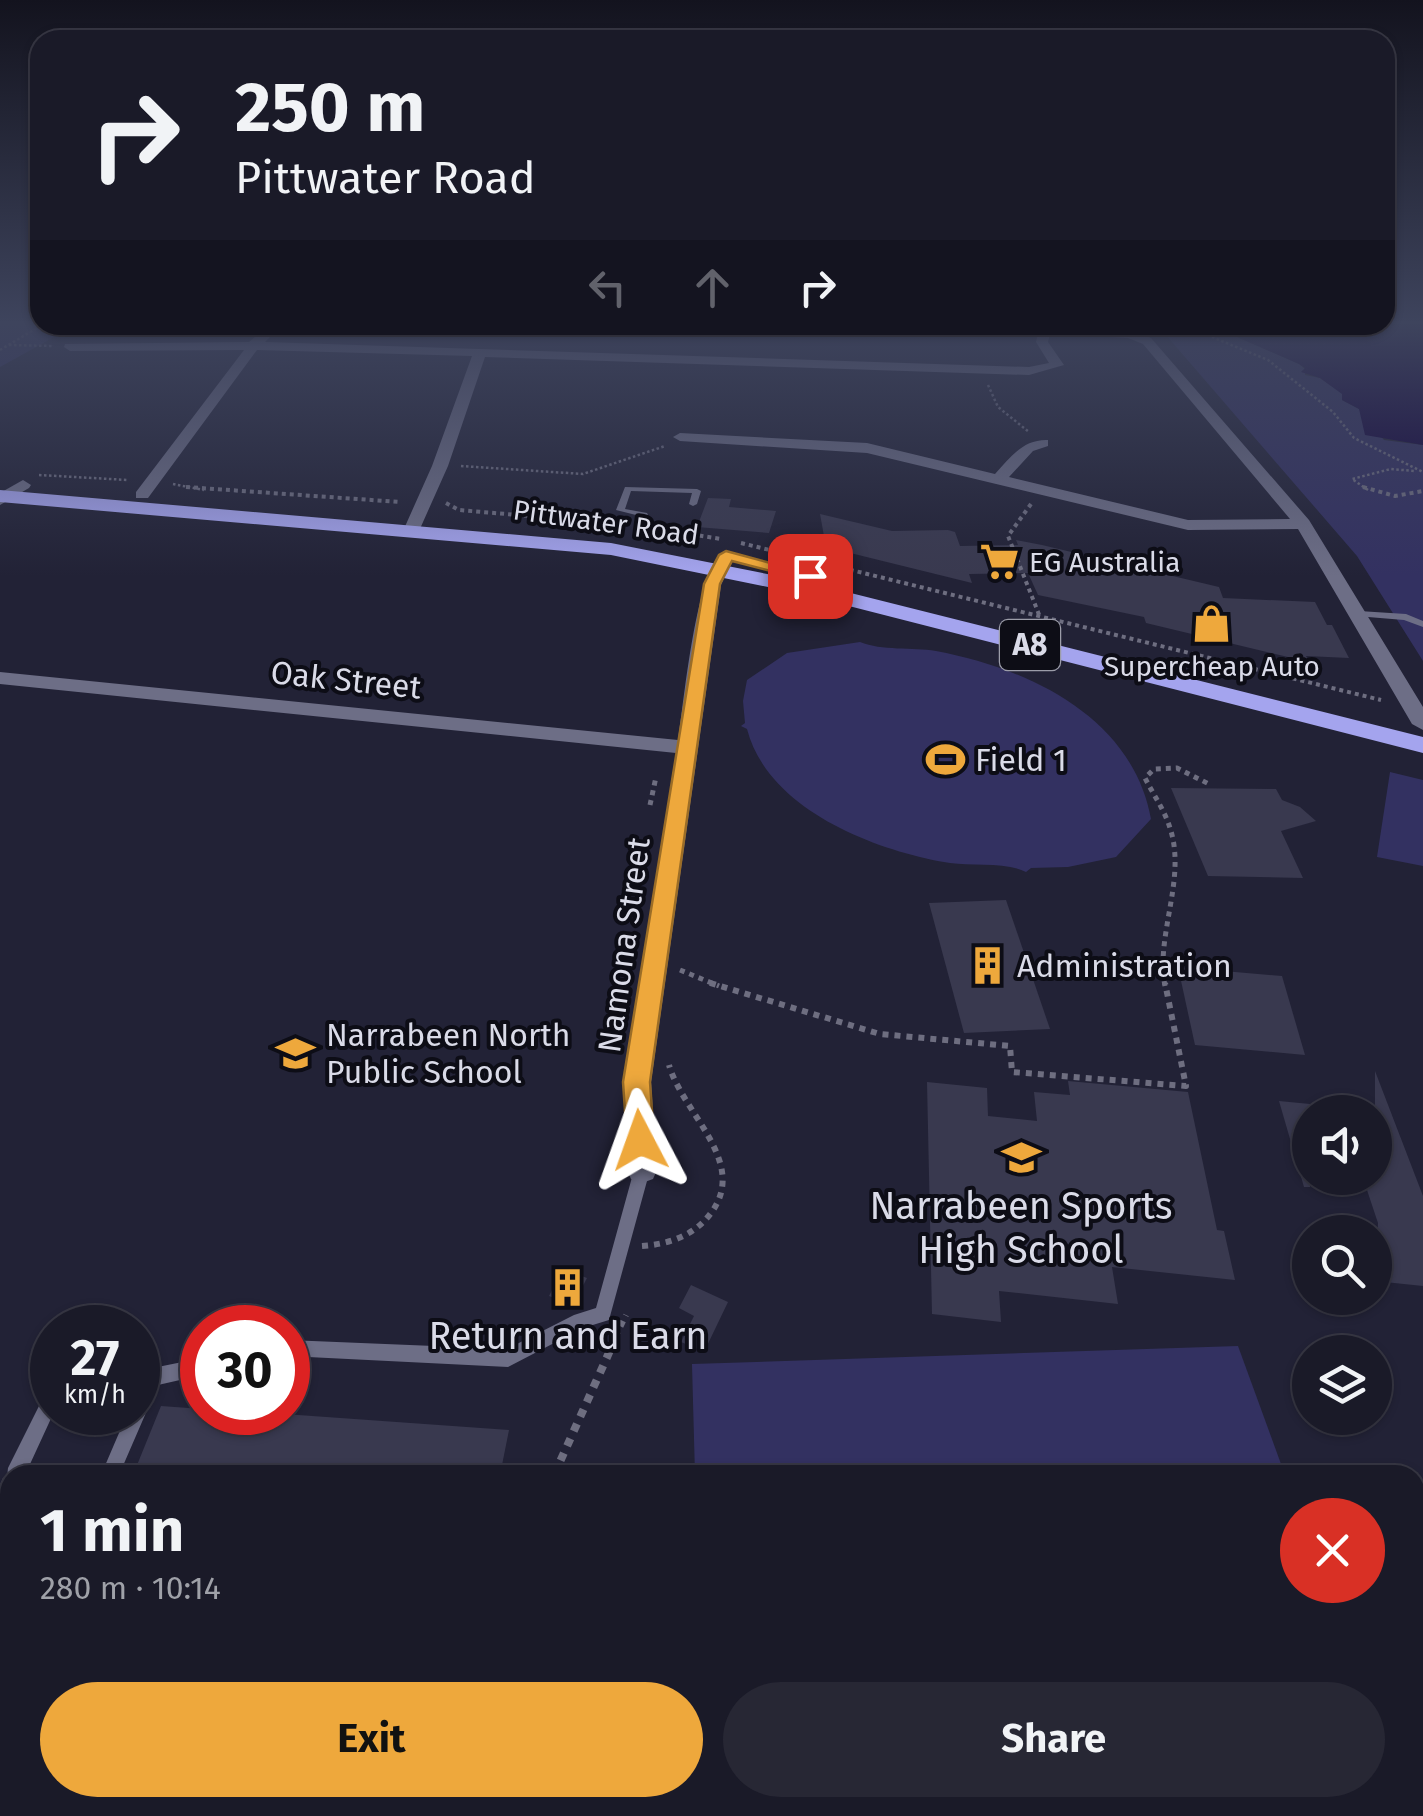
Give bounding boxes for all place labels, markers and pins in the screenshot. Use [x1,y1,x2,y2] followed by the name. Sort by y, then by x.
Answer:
[768,534,853,619] pin
[978,541,1020,583] supermarket icon: EG Australia
[1029,546,1180,579] place label: EG Australia
[1191,602,1233,644] shop icon: Supercheap Auto
[1104,650,1320,683] place label: Supercheap Auto
[924,739,966,781] sports icon: Field 1
[975,741,1067,779] place label: Field 1
[966,945,1008,987] building icon: Administration
[1017,947,1232,985] place label: Administration
[326,1016,571,1091] place label: Narrabeen North Public School
[275,1032,317,1074] school or university icon: Narrabeen North Public School
[1000,1136,1042,1178] school or university icon: Narrabeen Sports High School
[869,1183,1173,1273] place label: Narrabeen Sports High School
[547,1266,589,1308] building icon: Return and Earn
[428,1313,708,1359] place label: Return and Earn

